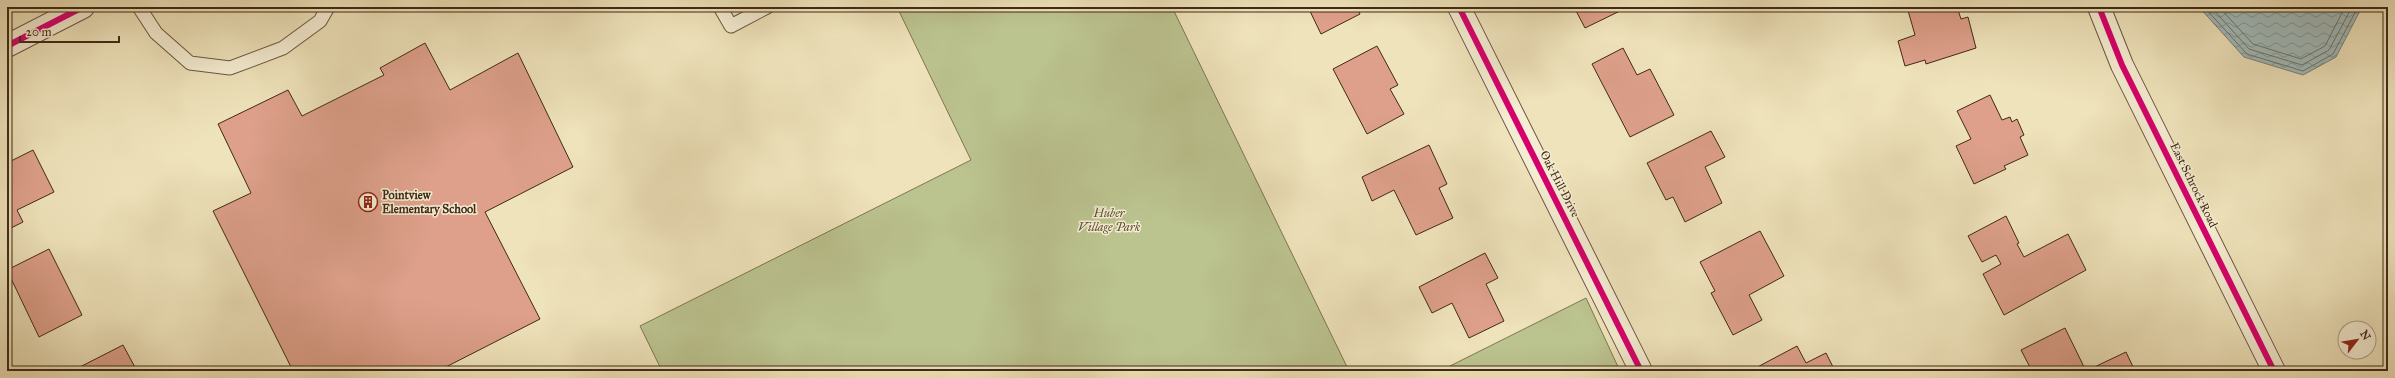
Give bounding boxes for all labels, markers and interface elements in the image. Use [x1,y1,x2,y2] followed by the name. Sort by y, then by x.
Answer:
[20,18,119,44] scale bar
[26,25,52,39] text: 20 m
[2167,140,2221,230] street label: East Schrock Road
[1537,148,1583,220] street label: Oak Hill Drive
[382,188,477,217] place label: Pointview Elementary School
[357,191,379,213] building icon: Pointview Elementary School
[1078,206,1141,234] park label: Huber Village Park
[2337,320,2377,360] north arrow
[2357,328,2373,343] text: N

